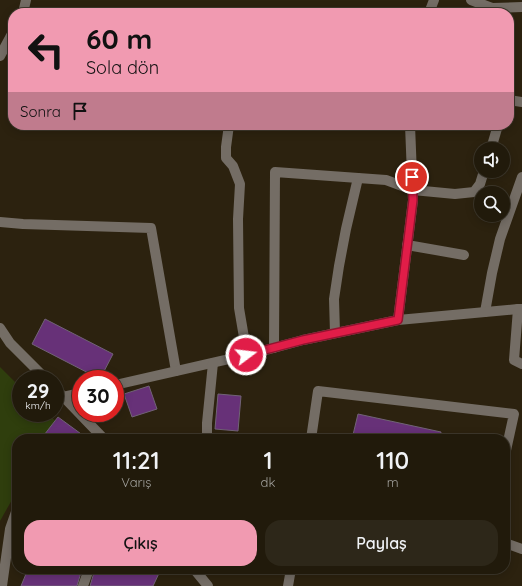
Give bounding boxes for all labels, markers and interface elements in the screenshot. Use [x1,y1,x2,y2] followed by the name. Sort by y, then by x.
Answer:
[86,21,152,56] text: 60 m
[20,24,72,76] icon: left
[86,56,159,79] text: Sola dön
[69,100,91,122] icon: arrive
[20,102,61,121] text: Sonra
[474,142,510,222] map controls
[474,142,510,178] button: sound
[395,160,429,194] pin
[401,166,423,188] icon: arrive
[474,186,510,222] button: search
[225,334,267,376] position arrow
[72,370,124,422] speed limit sign: 30
[27,378,49,403] text: 29
[25,399,51,412] text: km/h
[113,445,160,475] text: 11:21
[263,445,273,475] text: 1
[376,445,409,475] text: 110
[121,474,151,490] text: Varış
[261,474,275,490] text: dk
[387,474,399,490] text: m
[24,520,257,566] button: Çıkış
[265,520,498,566] button: Paylaş

